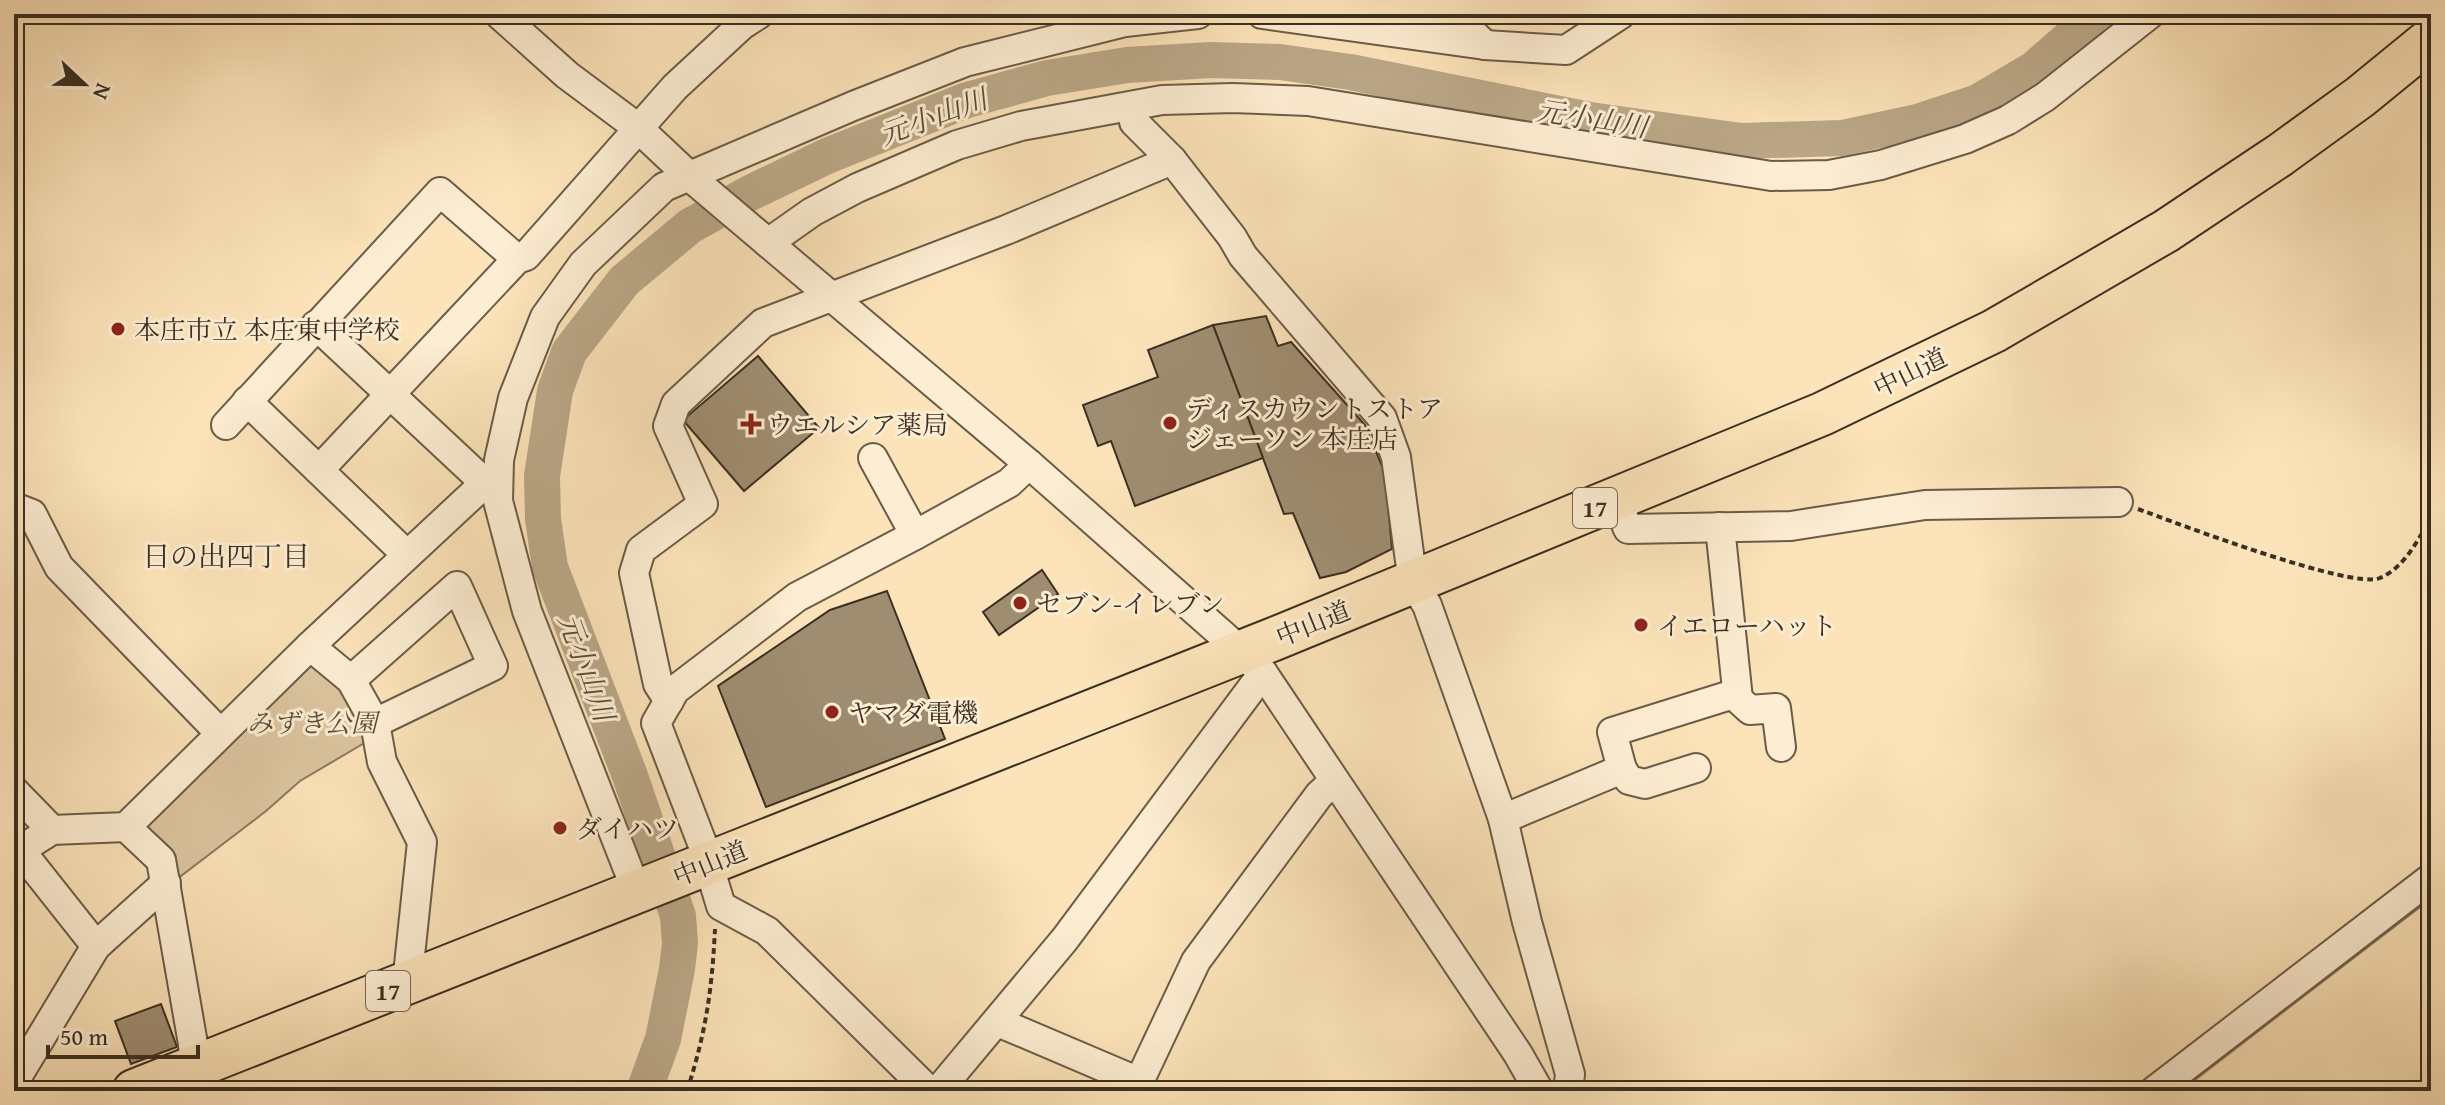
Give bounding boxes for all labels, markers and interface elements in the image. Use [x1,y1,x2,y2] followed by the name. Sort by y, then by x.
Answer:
[44,44,124,124] north arrow
[873,77,995,154] water label: 元小山川
[85,79,120,105] text: N
[1533,89,1653,147] water label: 元小山川
[134,310,400,349] place label: 本庄市立 本庄東中学校
[109,320,127,338] marker: 本庄市立 本庄東中学校
[1866,337,1954,407] street label: 中山道
[1186,389,1443,458] place label: ディスカウントストア ジェーソン 本庄店
[767,405,948,444] place label: ウエルシア薬局
[1161,414,1179,432] marker: ディスカウントストア ジェーソン 本庄店
[742,415,760,433] marker: ウエルシア薬局
[1573,488,1617,528] road number: 17
[142,535,310,576] district label: 日の出四丁目
[1036,584,1225,623] place label: セブン-イレブン
[1270,590,1356,656] street label: 中山道
[1011,594,1029,612] marker: セブン-イレブン
[1657,606,1837,645] place label: イエローハット
[549,607,626,729] water label: 元小山川
[1632,616,1650,634] marker: イエローハット
[848,693,978,732] place label: ヤマダ電機
[247,703,381,742] park label: みずき公園
[823,703,841,721] marker: ヤマダ電機
[576,809,679,848] place label: ダイハツ
[551,819,569,837] marker: ダイハツ
[667,830,753,896] street label: 中山道
[366,971,410,1011] road number: 17
[48,1009,198,1059] scale bar
[60,1019,108,1054] text: 50 m

